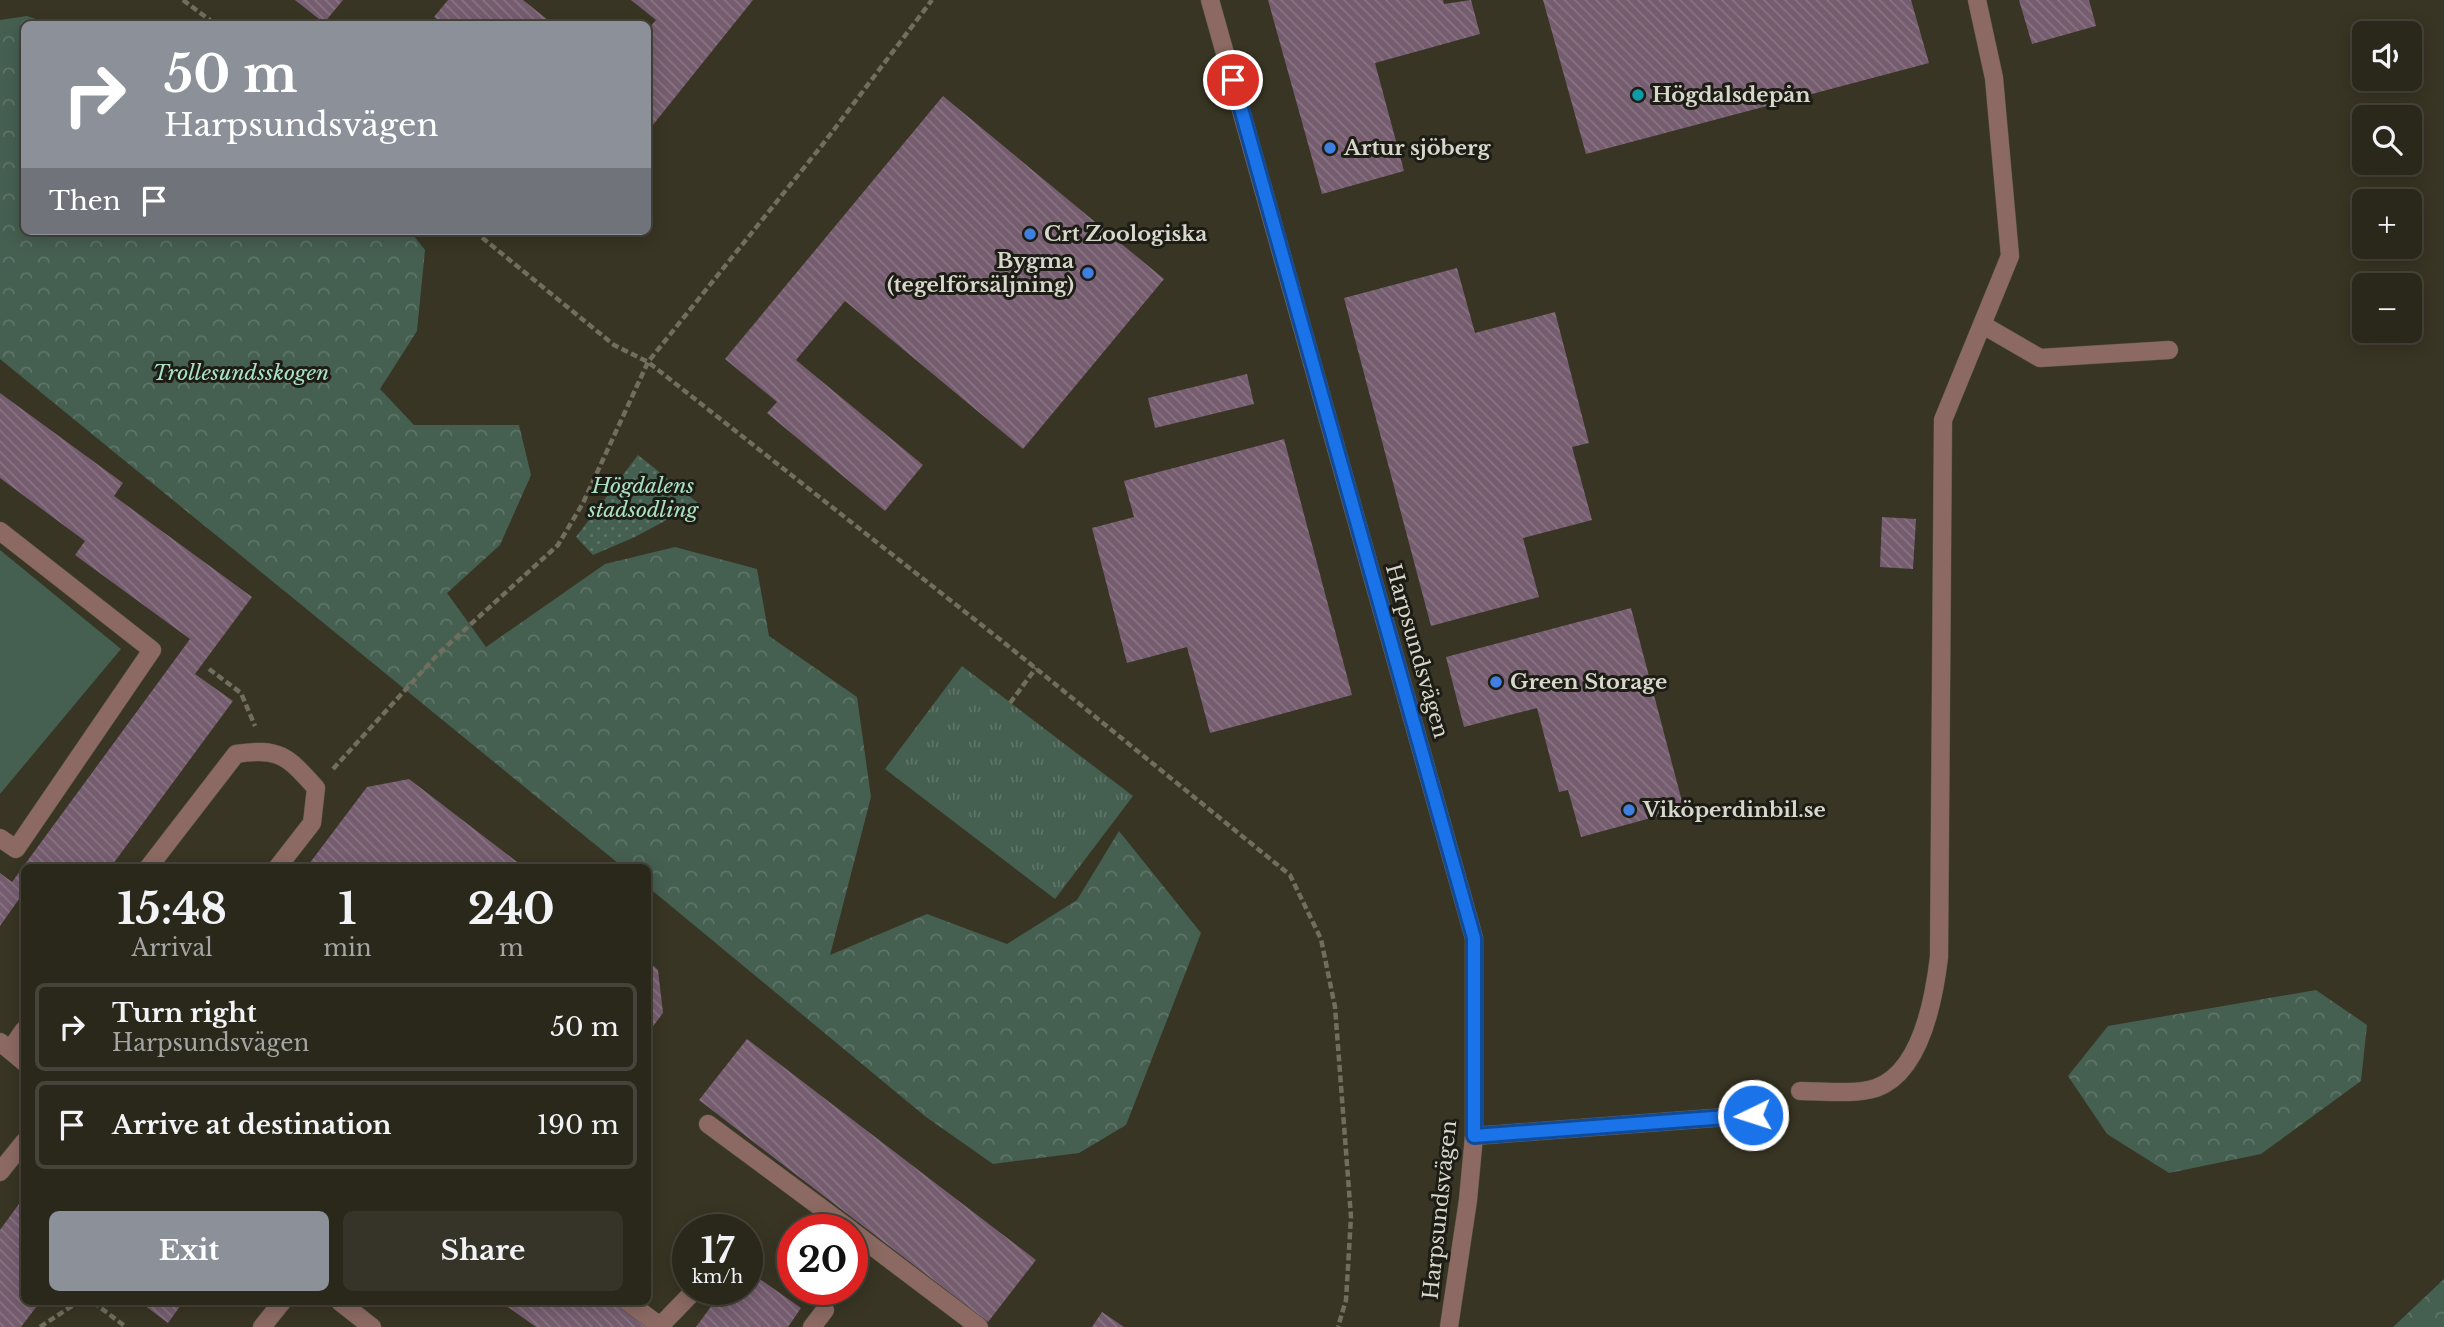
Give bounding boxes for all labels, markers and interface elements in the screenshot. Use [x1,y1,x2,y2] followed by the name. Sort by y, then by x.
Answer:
[2352,21,2422,343] map controls
[2352,21,2422,91] button: sound
[164,44,297,105] text: 50 m
[49,49,140,140] icon: right
[1203,50,1263,110] pin
[1214,61,1252,99] icon: arrive
[1652,82,1811,108] place label: Högdalsdepån
[1630,87,1646,103] marker: Högdalsdepån
[164,105,438,145] text: Harpsundsvägen
[2352,105,2422,175] button: search
[1343,135,1492,161] place label: Artur sjöberg
[1322,140,1338,156] marker: Artur sjöberg
[135,182,173,220] icon: arrive
[49,185,121,217] text: Then
[2352,189,2422,259] button: +
[1044,221,1207,247] place label: Crt Zoologiska
[1022,226,1038,242] marker: Crt Zoologiska
[887,248,1074,298] place label: Bygma (tegelförsäljning)
[1080,265,1096,281] marker: Bygma (tegelförsäljning)
[2352,273,2422,343] button: −
[153,360,329,386] park label: Trollesundsskogen
[587,473,700,523] park label: Högdalens stadsodling
[1380,561,1454,741] street label: Harpsundsvägen
[1510,669,1667,695] place label: Green Storage
[1488,674,1504,690] marker: Green Storage
[1642,797,1826,823] place label: Viköperdinbil.se
[1621,802,1637,818] marker: Viköperdinbil.se
[117,883,227,935] text: 15:48
[338,883,357,935] text: 1
[468,883,555,935] text: 240
[131,934,213,962] text: Arrival
[323,934,372,962] text: min
[499,934,524,962] text: m
[112,997,257,1029] text: Turn right
[53,1008,91,1046] icon: right
[550,1011,619,1043] text: 50 m
[112,1029,309,1057] text: Harpsundsvägen
[1716,1078,1790,1152] position arrow
[53,1106,91,1144] icon: arrive
[112,1109,392,1141] text: Arrive at destination
[537,1109,619,1141] text: 190 m
[1418,1119,1462,1301] street label: Harpsundsvägen
[49,1211,329,1291] button: Exit
[343,1211,623,1291] button: Share
[777,1214,868,1305] speed limit sign: 20
[701,1229,734,1272] text: 17
[692,1266,743,1288] text: km/h

